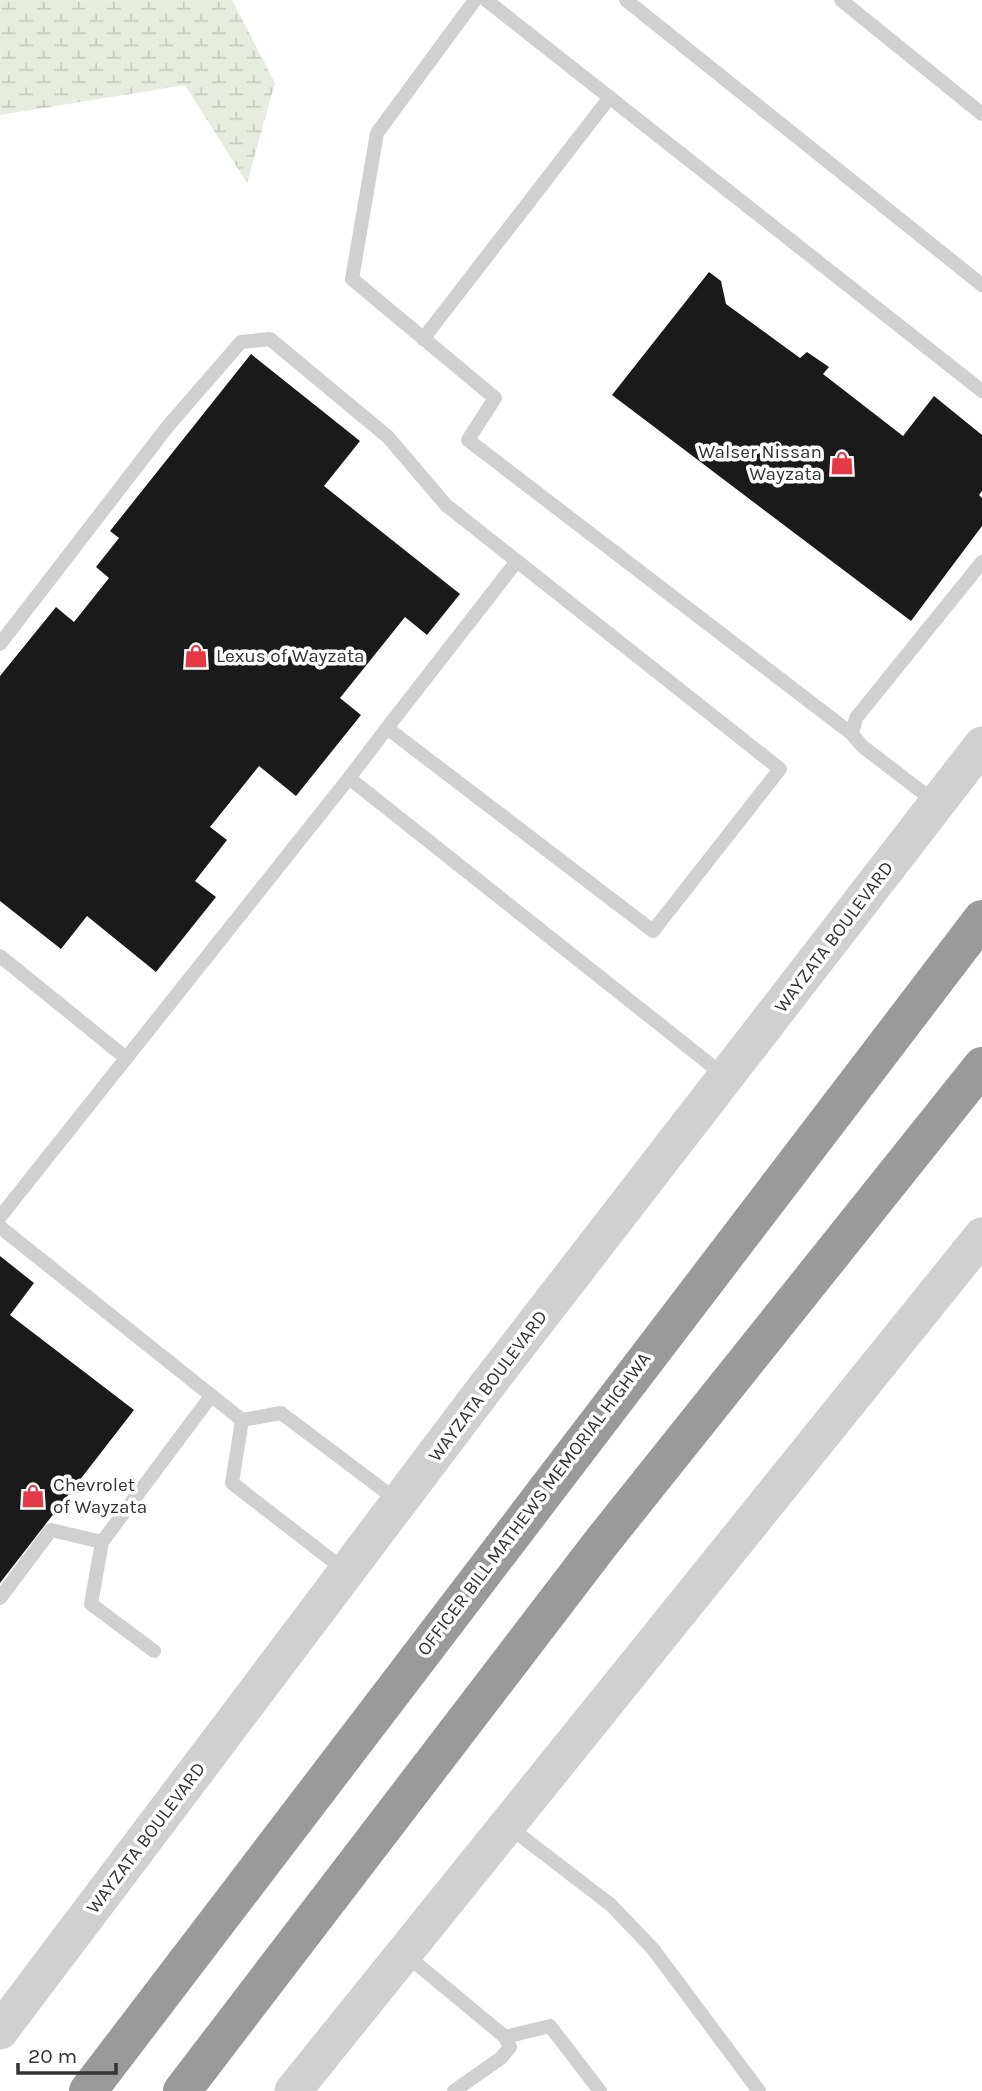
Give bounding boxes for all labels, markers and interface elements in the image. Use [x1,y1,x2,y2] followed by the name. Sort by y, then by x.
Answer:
[698,441,822,485] place label: Walser Nissan Wayzata
[828,449,856,477] shop icon: Walser Nissan Wayzata
[182,642,210,670] shop icon: Lexus of Wayzata
[216,645,365,667] place label: Lexus of Wayzata
[770,857,898,1017] street label: WAYZATA BOULEVARD
[424,1306,552,1466] street label: WAYZATA BOULEVARD
[413,1348,655,1660] street label: OFFICER BILL MATHEWS MEMORIAL HIGHWA
[53,1474,147,1518] place label: Chevrolet of Wayzata
[19,1482,47,1510] shop icon: Chevrolet of Wayzata
[82,1758,210,1918] street label: WAYZATA BOULEVARD
[18,2032,116,2076] scale bar
[28,2044,77,2068] text: 20 m

